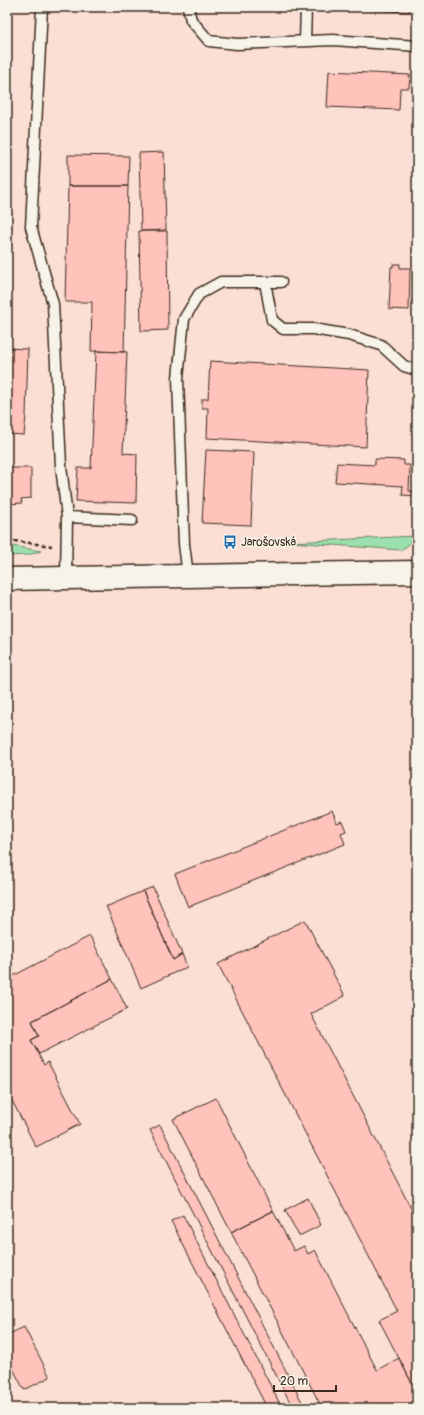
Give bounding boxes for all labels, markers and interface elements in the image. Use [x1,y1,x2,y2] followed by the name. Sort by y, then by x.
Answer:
[222,534,238,550] bus stop icon: Jarošovská
[241,535,296,550] place label: Jarošovská
[274,1367,336,1393] scale bar
[280,1374,309,1389] text: 20 m

